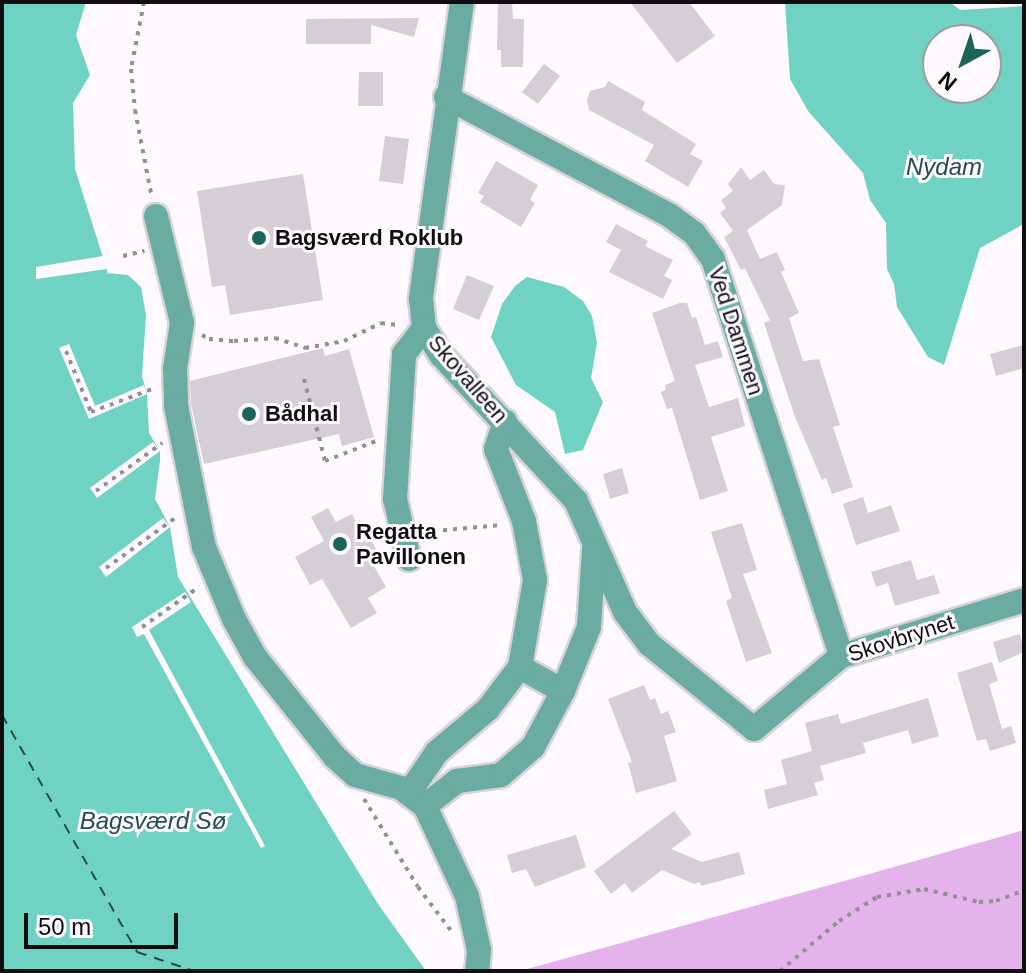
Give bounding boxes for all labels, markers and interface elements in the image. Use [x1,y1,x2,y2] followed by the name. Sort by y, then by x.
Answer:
[922,24,1002,104] north arrow
[933,67,962,96] text: N
[906,153,982,181] water label: Nydam
[275,225,463,251] place label: Bagsværd Roklub
[250,229,268,247] marker: Bagsværd Roklub
[703,264,769,398] street label: Ved Dammen
[423,330,513,428] street label: Skovalleen
[265,401,338,427] place label: Bådhal
[240,405,258,423] marker: Bådhal
[356,518,466,570] place label: Regatta Pavillonen
[331,535,349,553] marker: Regatta Pavillonen
[845,608,957,668] street label: Skovbrynet
[80,807,226,835] water label: Bagsværd Sø
[28,897,182,947] scale bar
[38,913,91,940] text: 50 m

